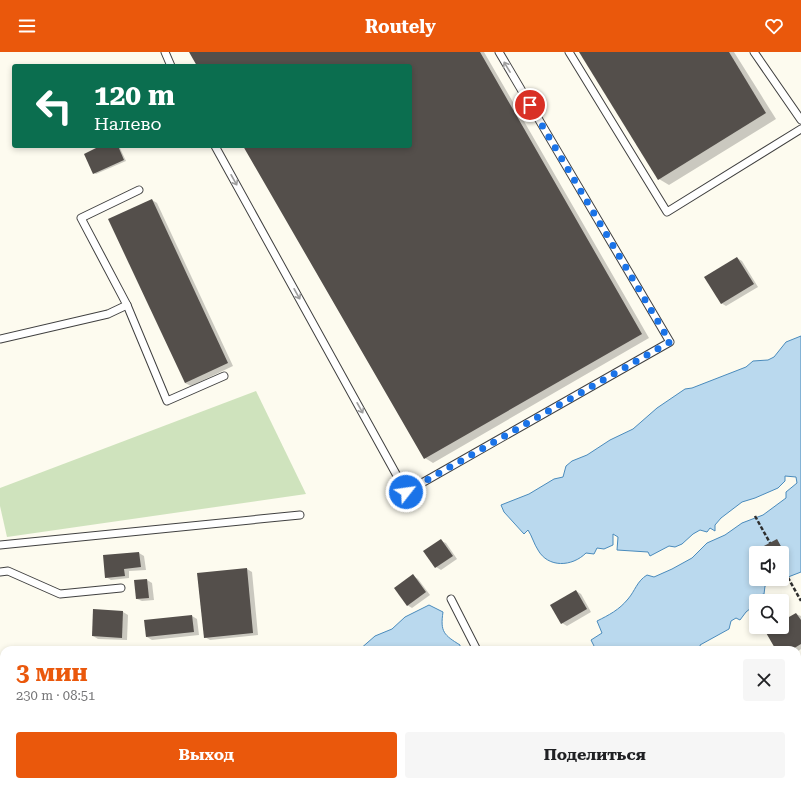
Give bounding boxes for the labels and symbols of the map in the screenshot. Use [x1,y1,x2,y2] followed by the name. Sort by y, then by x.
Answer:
[503,61,511,73] one-way arrow
[513,88,547,122] pin
[230,174,238,186] one-way arrow
[293,288,301,300] one-way arrow
[356,402,364,414] one-way arrow
[385,471,427,513] position arrow

